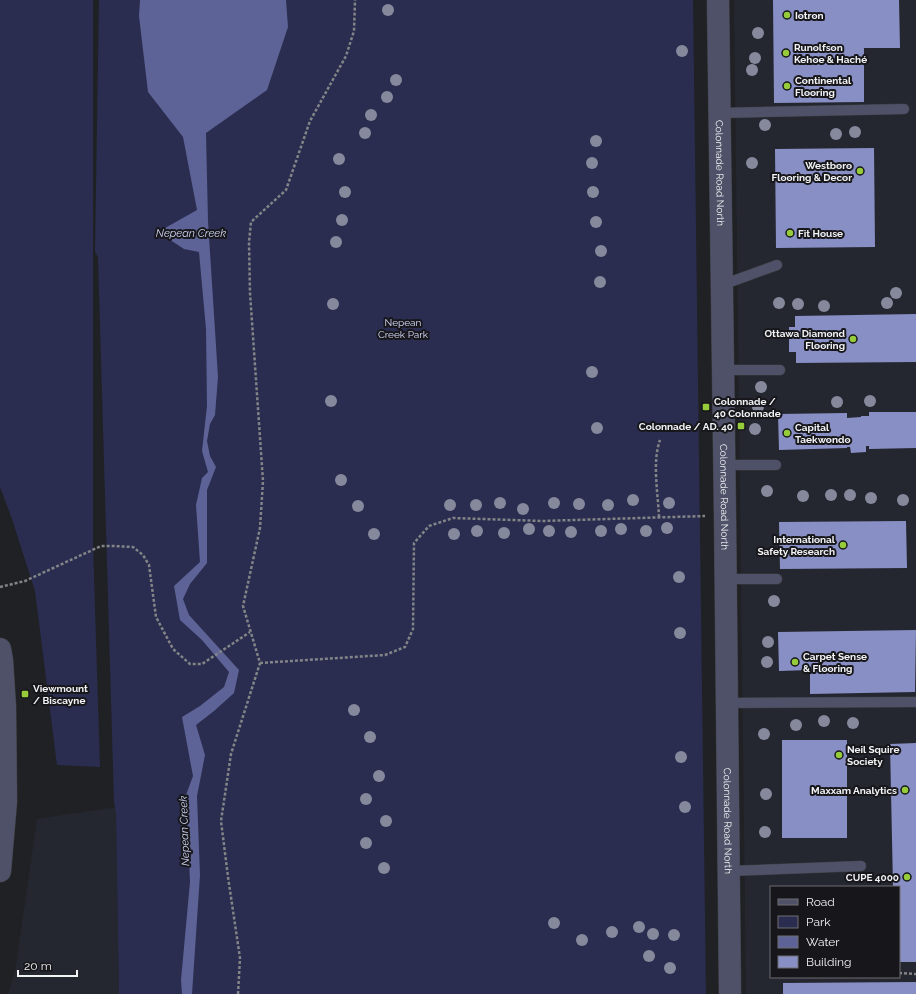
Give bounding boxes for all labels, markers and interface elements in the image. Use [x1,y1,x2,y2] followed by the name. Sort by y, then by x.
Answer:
[782,10,792,20] marker: Iotron
[795,10,824,21] place label: Iotron
[794,42,867,65] place label: Runolfson Kehoe & Haché
[781,48,791,58] marker: Runolfson Kehoe & Haché
[795,75,852,98] place label: Continental Flooring
[782,81,792,91] marker: Continental Flooring
[714,120,726,226] street label: Colonnade Road North
[772,160,852,183] place label: Westboro Flooring & Decor
[855,166,865,176] marker: Westboro Flooring & Decor
[156,227,226,240] water label: Nepean Creek
[785,228,795,238] marker: Fit House
[798,228,843,239] place label: Fit House
[378,317,429,340] park label: Nepean Creek Park
[765,328,846,351] place label: Ottawa Diamond Flooring
[848,334,858,344] marker: Ottawa Diamond Flooring
[714,396,781,419] place label: Colonnade / 40 Colonnade
[701,402,711,412] marker: Colonnade / 40 Colonnade
[639,421,733,432] place label: Colonnade / AD. 40
[736,421,746,431] marker: Colonnade / AD. 40
[795,422,850,445] place label: Capital Taekwondo
[782,428,792,438] marker: Capital Taekwondo
[718,444,730,550] street label: Colonnade Road North
[758,534,836,557] place label: International Safety Research
[838,540,848,550] marker: International Safety Research
[803,651,867,674] place label: Carpet Sense & Flooring
[790,657,800,667] marker: Carpet Sense & Flooring
[33,683,88,706] place label: Viewmount / Biscayne
[20,689,30,699] marker: Viewmount / Biscayne
[847,744,899,767] place label: Neil Squire Society
[834,750,844,760] marker: Neil Squire Society
[722,768,734,874] street label: Colonnade Road North
[811,785,897,796] place label: Maxxam Analytics
[900,785,910,795] marker: Maxxam Analytics
[177,796,192,866] water label: Nepean Creek
[846,872,899,883] place label: CUPE 4000
[902,872,912,882] marker: CUPE 4000
[770,886,900,978] legend
[806,895,835,909] text: Road
[806,915,831,929] text: Park
[806,935,840,949] text: Water
[18,952,77,978] scale bar
[806,955,852,969] text: Building
[24,959,52,973] text: 20 m

